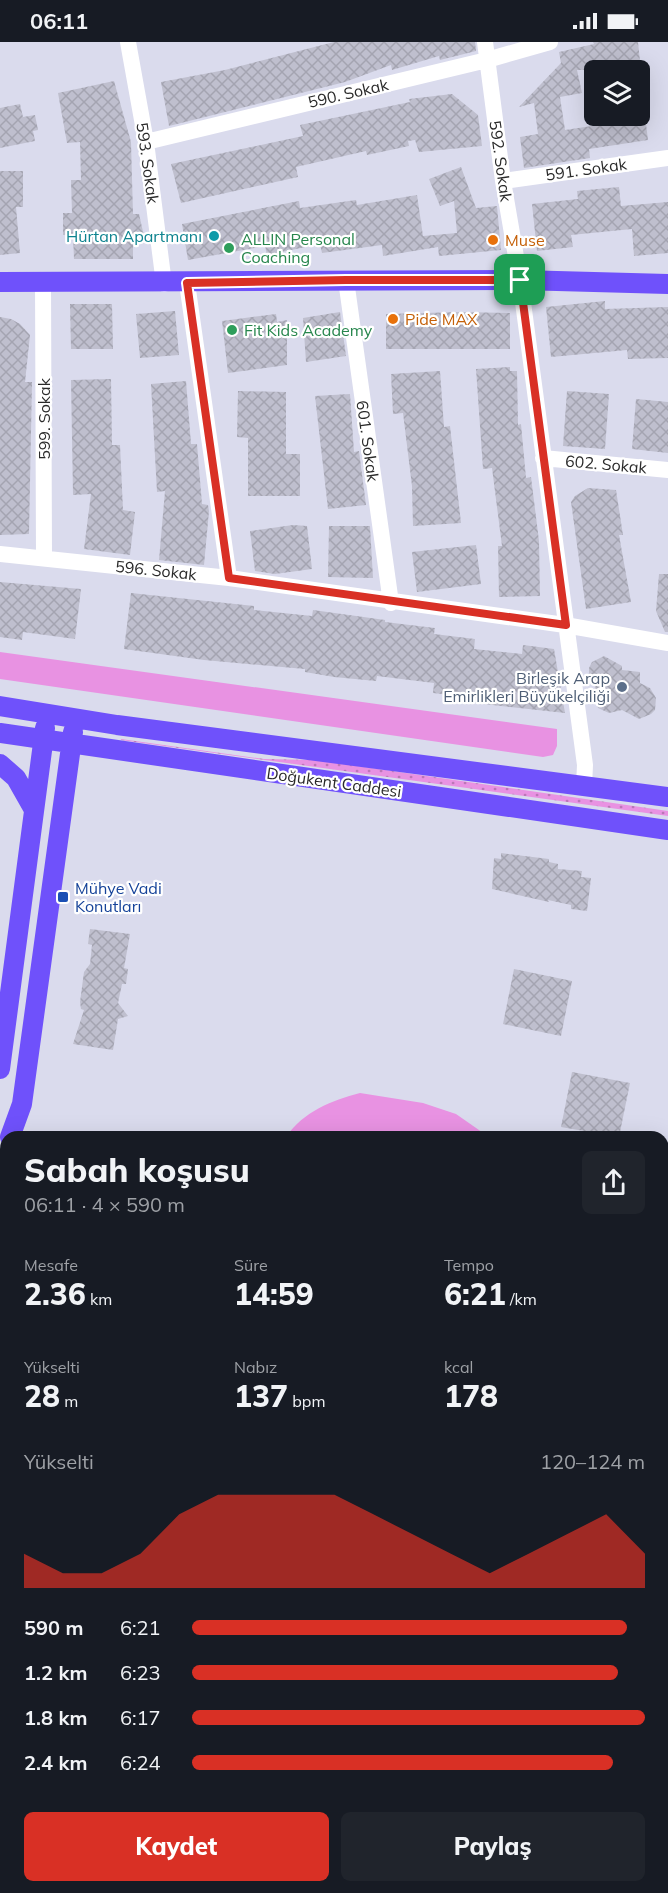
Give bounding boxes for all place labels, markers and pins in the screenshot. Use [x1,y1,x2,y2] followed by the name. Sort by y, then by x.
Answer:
[66,226,202,246] place label: Hürtan Apartmanı
[207,229,221,243] marker: Hürtan Apartmanı
[241,229,355,267] place label: ALLIN Personal Coaching
[505,230,545,250] place label: Muse
[486,233,500,247] marker: Muse
[222,241,236,255] marker: ALLIN Personal Coaching
[494,254,545,305] pin
[405,309,478,329] place label: Pide MAX
[386,312,400,326] marker: Pide MAX
[244,320,373,340] place label: Fit Kids Academy
[225,323,239,337] marker: Fit Kids Academy
[443,668,610,706] place label: Birleşik Arap Emirlikleri Büyükelçiliği
[615,680,629,694] marker: Birleşik Arap Emirlikleri Büyükelçiliği
[75,878,162,916] place label: Mühye Vadi Konutları
[56,890,70,904] marker: Mühye Vadi Konutları

